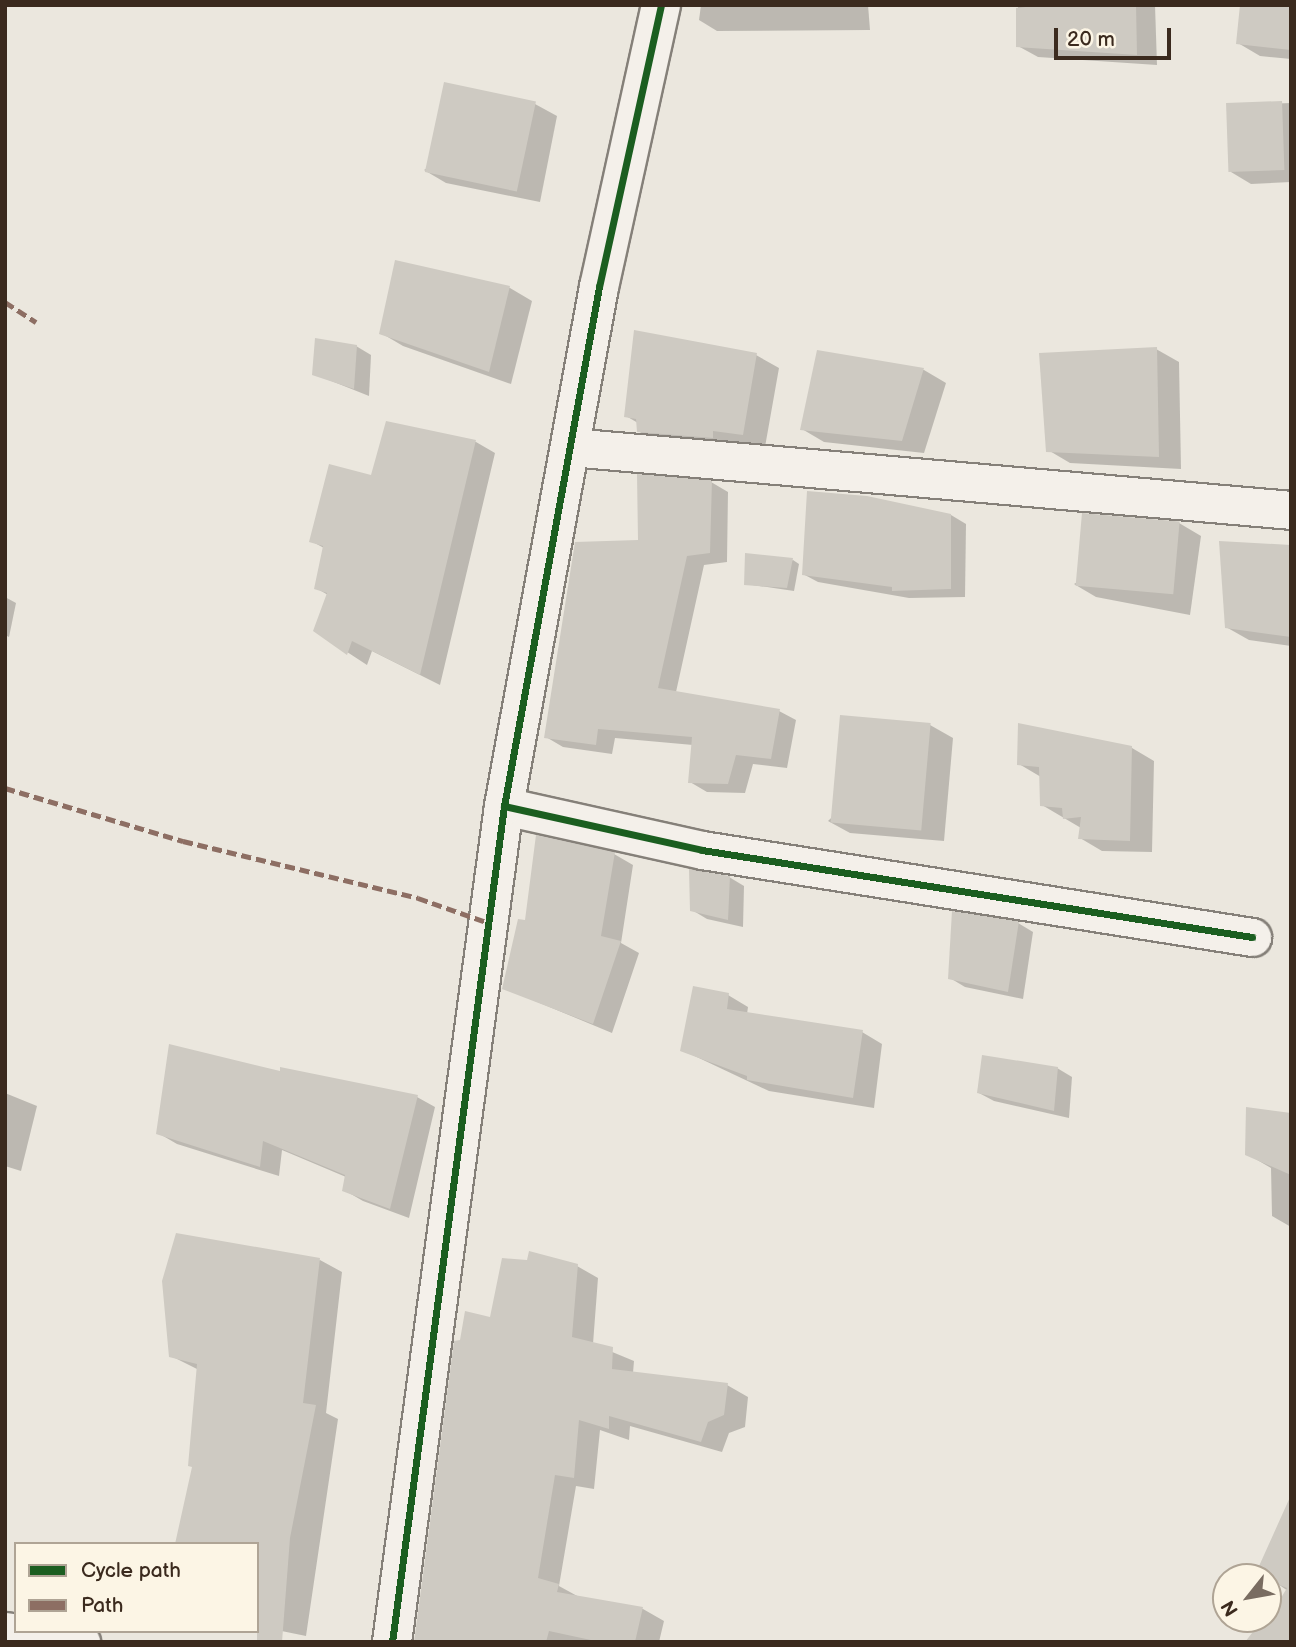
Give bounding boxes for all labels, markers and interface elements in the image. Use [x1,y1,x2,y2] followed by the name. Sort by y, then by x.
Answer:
[1058,14,1175,58] scale bar
[1067,27,1115,52] text: 20 m
[14,1542,259,1633] legend
[81,1558,181,1583] text: Cycle path
[1212,1563,1282,1633] north arrow
[81,1593,123,1618] text: Path
[1217,1596,1244,1620] text: N

